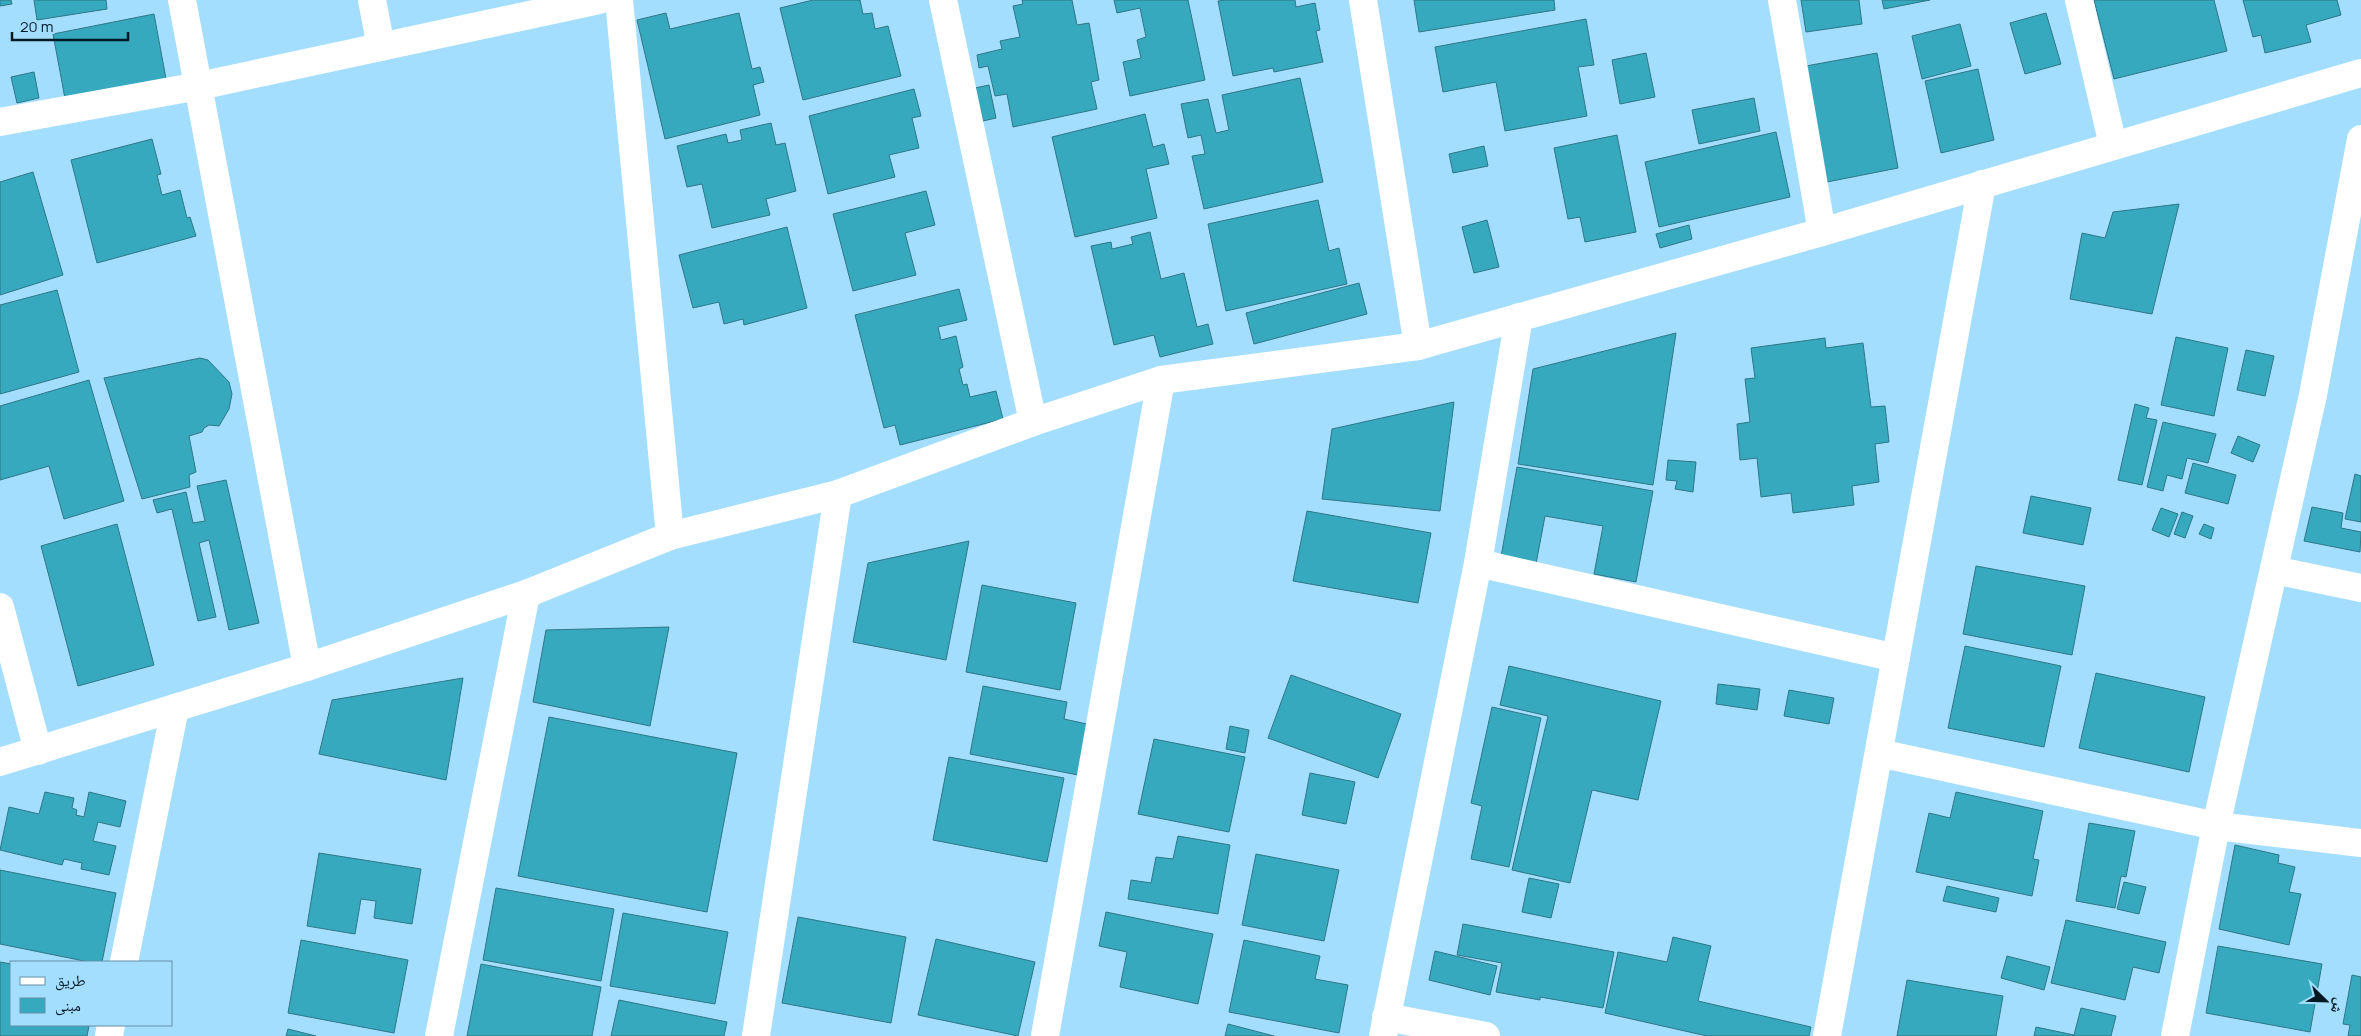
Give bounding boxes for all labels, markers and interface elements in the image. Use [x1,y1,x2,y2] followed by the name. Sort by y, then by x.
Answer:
[12,10,129,42] scale bar
[20,16,53,37] text: 20 m
[10,961,172,1026] legend
[55,970,86,991] text: طريق
[2301,976,2351,1026] north arrow
[55,995,81,1016] text: مبنى
[2327,996,2350,1017] text: ش

